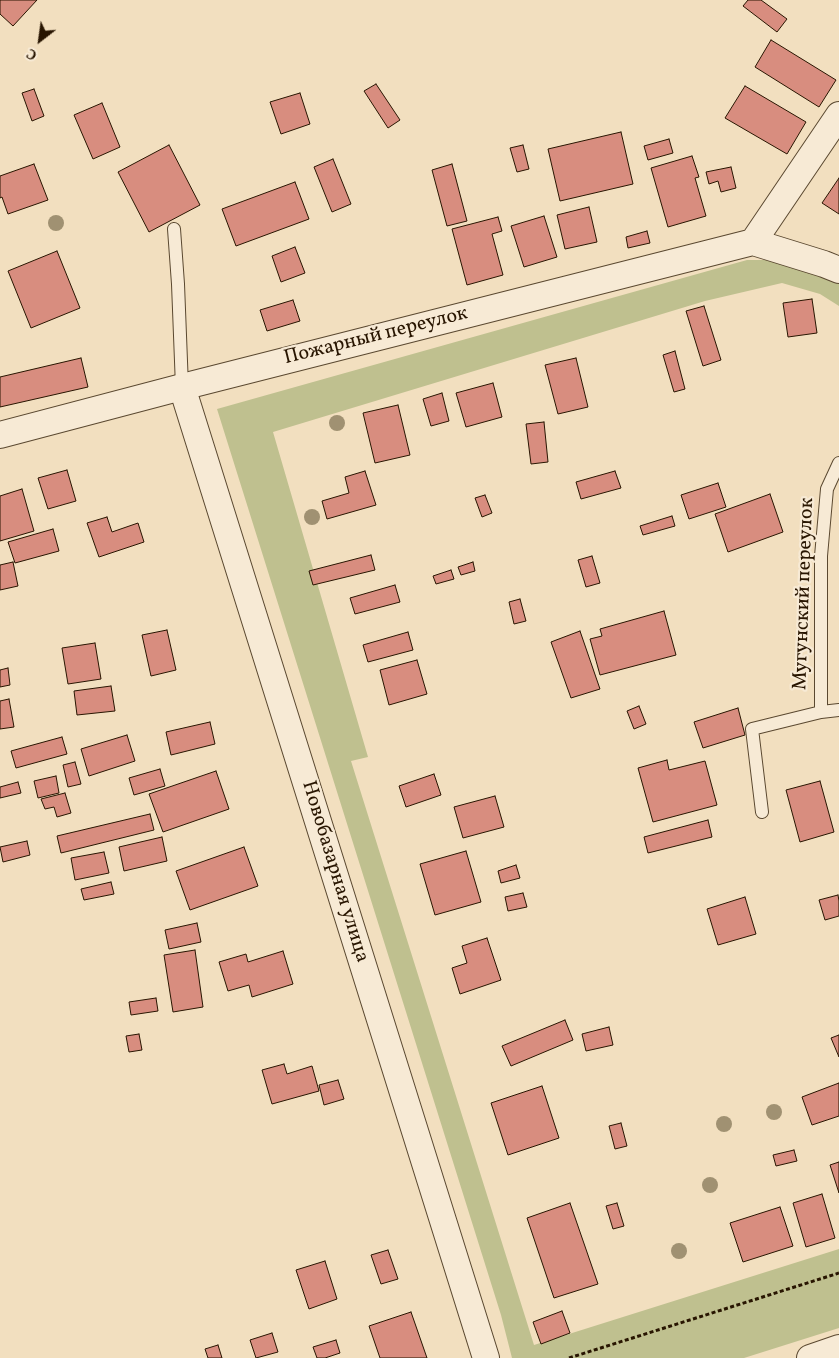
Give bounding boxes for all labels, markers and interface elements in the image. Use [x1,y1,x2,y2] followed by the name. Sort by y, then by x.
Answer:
[15,15,65,65] north arrow
[24,43,41,64] text: С
[282,303,470,371] street label: Пожарный переулок
[790,497,820,691] street label: Мугунский переулок
[295,778,373,966] street label: Новобазарная улица

